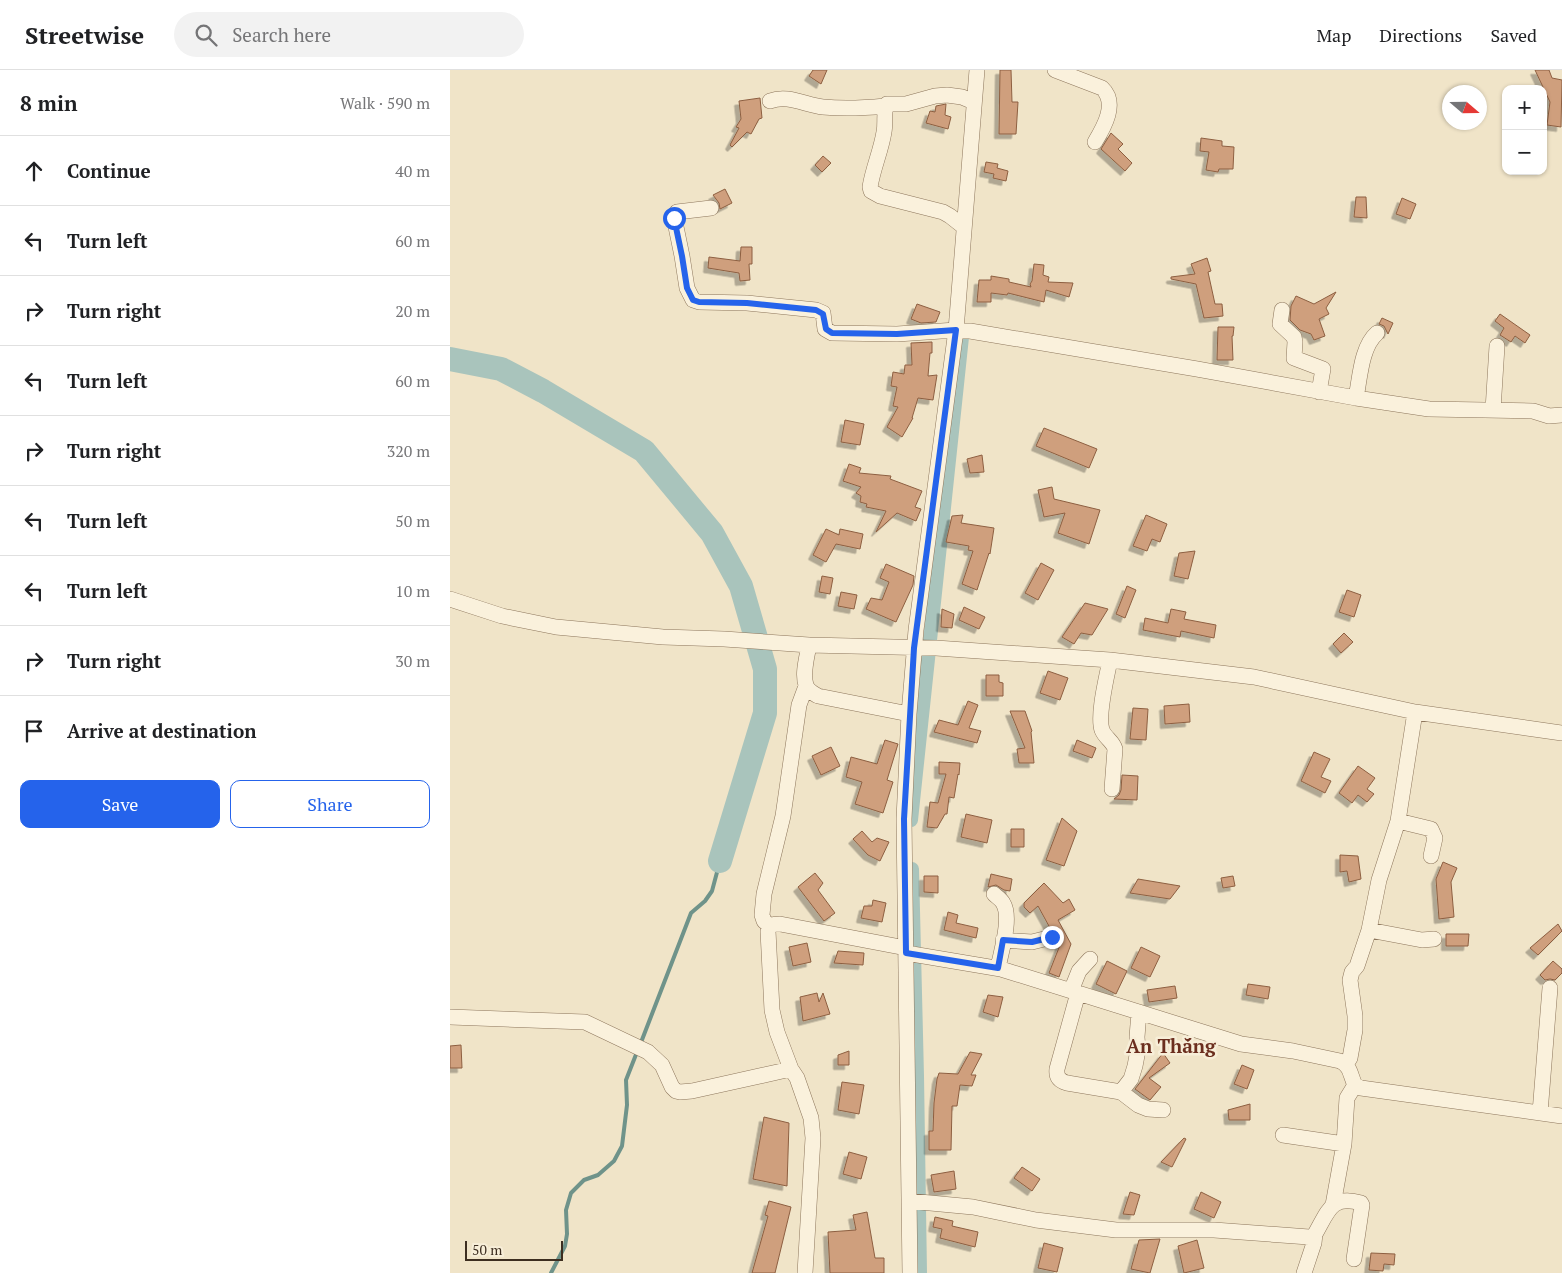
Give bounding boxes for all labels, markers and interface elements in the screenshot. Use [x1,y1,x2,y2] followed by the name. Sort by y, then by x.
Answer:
[174,12,524,57] search box
[25,19,144,51] text: Streetwise
[192,21,220,49] icon: search
[232,22,331,47] text: Search here
[1316,23,1351,47] text: Map
[1379,23,1462,47] text: Directions
[1490,23,1537,47] text: Saved
[1442,85,1487,130] north arrow
[1502,85,1547,175] map controls
[1502,85,1547,130] button: +
[20,89,77,117] text: 8 min
[340,92,430,114] text: Walk · 590 m
[1502,130,1547,175] button: −
[20,157,48,185] icon: ahead
[67,158,151,183] text: Continue
[395,160,430,182] text: 40 m
[663,207,686,230] route start
[20,227,48,255] icon: left
[67,228,148,253] text: Turn left
[395,230,430,252] text: 60 m
[20,297,48,325] icon: right
[67,298,161,323] text: Turn right
[395,300,430,322] text: 20 m
[20,367,48,395] icon: left
[67,368,148,393] text: Turn left
[395,370,430,392] text: 60 m
[20,437,48,465] icon: right
[67,438,161,463] text: Turn right
[387,440,430,462] text: 320 m
[20,507,48,535] icon: left
[67,508,148,533] text: Turn left
[395,510,430,532] text: 50 m
[20,577,48,605] icon: left
[67,578,148,603] text: Turn left
[395,580,430,602] text: 10 m
[20,647,48,675] icon: right
[67,648,161,673] text: Turn right
[395,650,430,672] text: 30 m
[20,717,48,745] icon: arrive
[67,718,256,743] text: Arrive at destination
[20,780,220,828] button: Save
[230,780,430,828] button: Share
[1041,926,1064,949] route end
[1126,1033,1217,1058] district label: An Thắng
[465,1238,562,1261] scale bar
[472,1240,502,1259] text: 50 m

